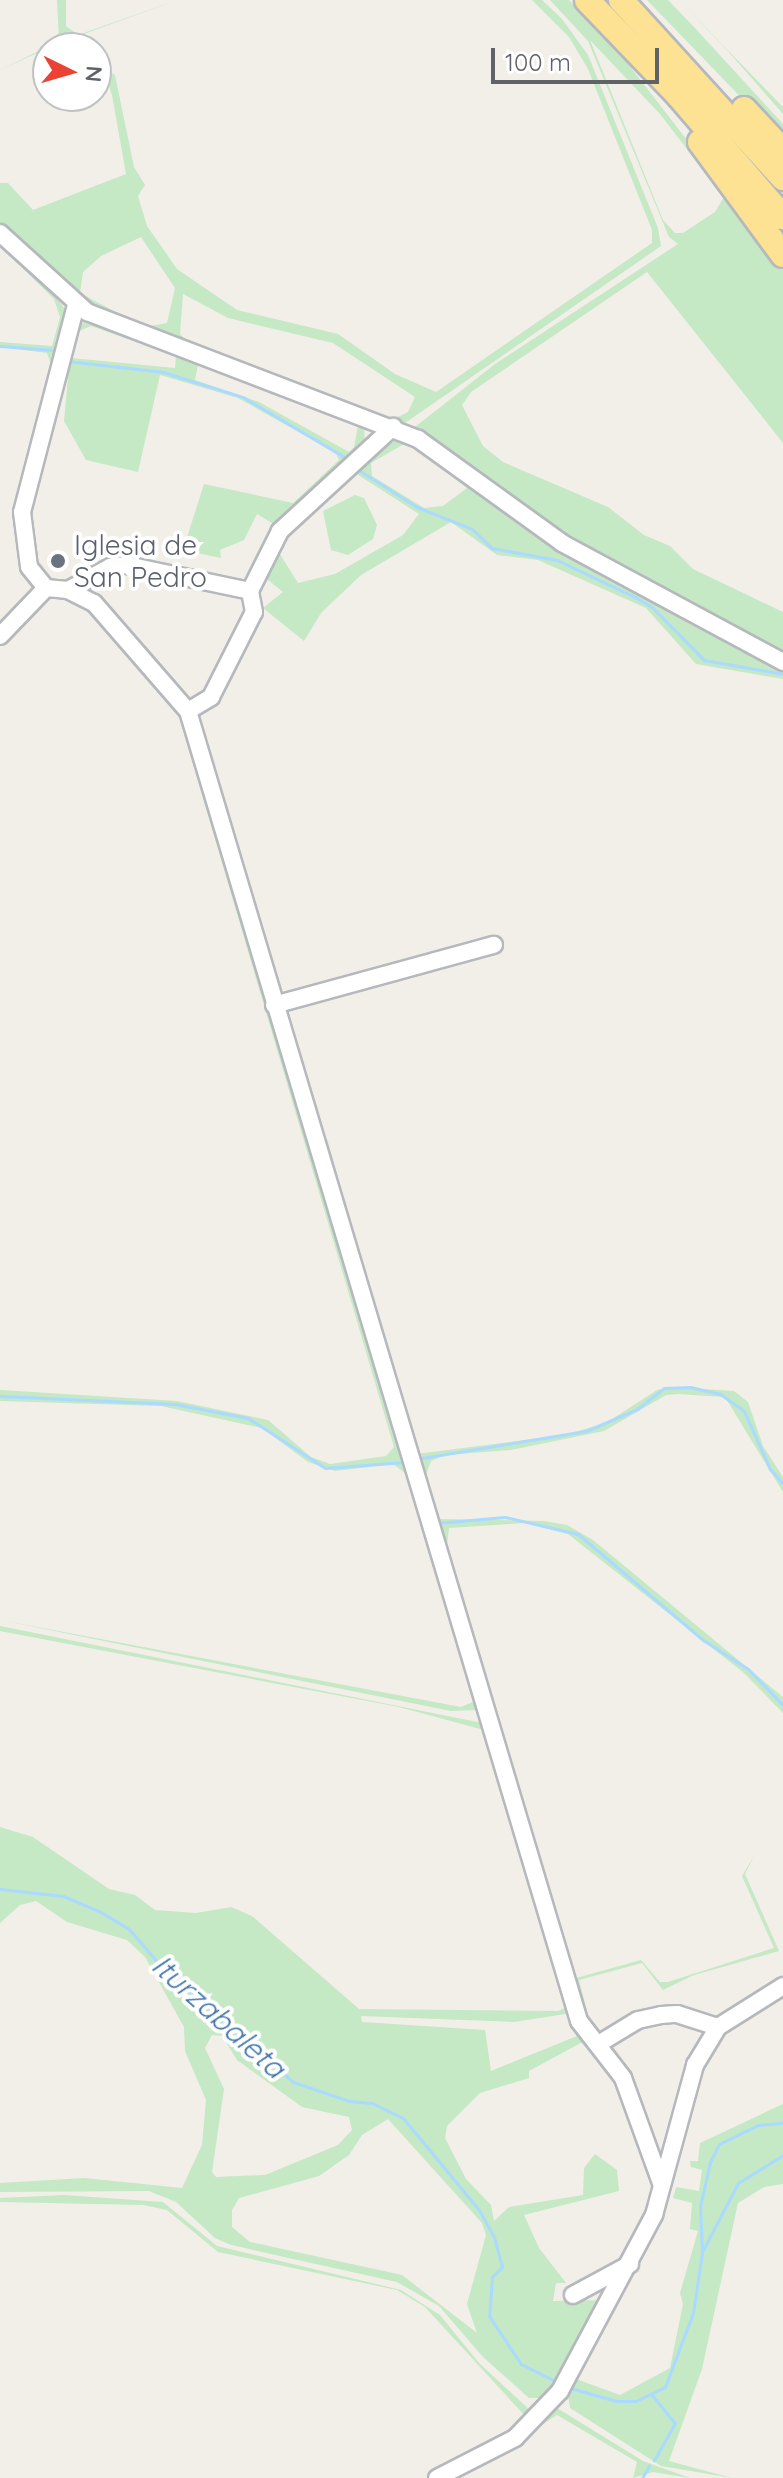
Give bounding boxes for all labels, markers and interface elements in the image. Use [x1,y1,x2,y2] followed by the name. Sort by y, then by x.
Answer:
[32,32,112,112] north arrow
[495,32,663,82] scale bar
[505,47,571,77] text: 100 m
[79,65,109,83] text: N
[74,528,207,594] place label: Iglesia de San Pedro
[49,552,67,570] marker: Iglesia de San Pedro
[145,1947,293,2085] water label: Iturzabaleta

